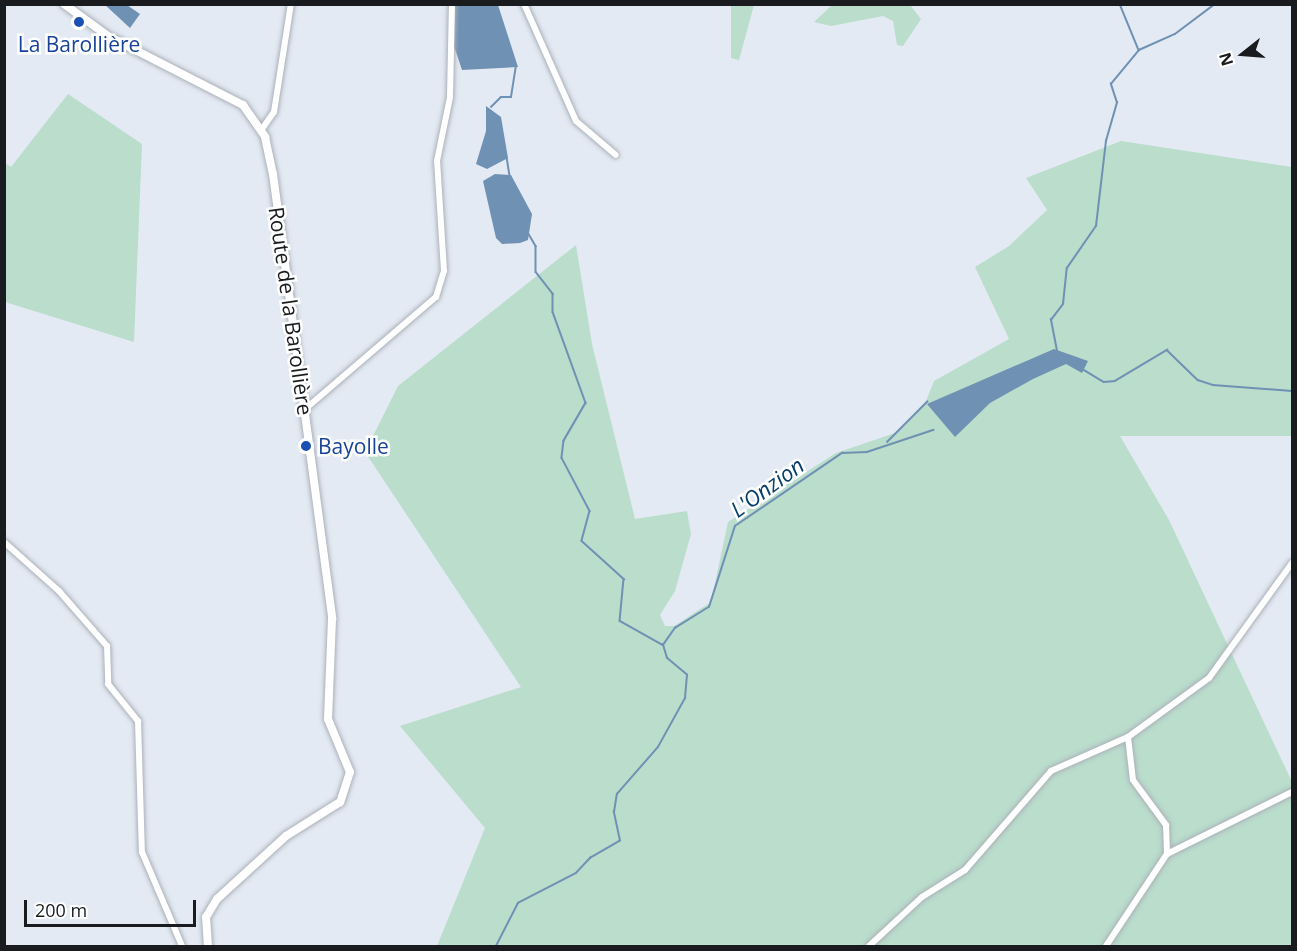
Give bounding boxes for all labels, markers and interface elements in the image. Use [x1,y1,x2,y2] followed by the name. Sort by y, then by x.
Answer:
[72,15,86,29] marker: La Barollière
[1213,24,1273,84] north arrow
[18,31,140,57] place label: La Barollière
[1213,50,1238,69] text: N
[264,205,318,417] street label: Route de la Barollière
[318,433,389,459] place label: Bayolle
[299,439,313,453] marker: Bayolle
[725,452,809,522] water label: L'Onzion
[27,888,200,926] scale bar
[35,898,87,922] text: 200 m

